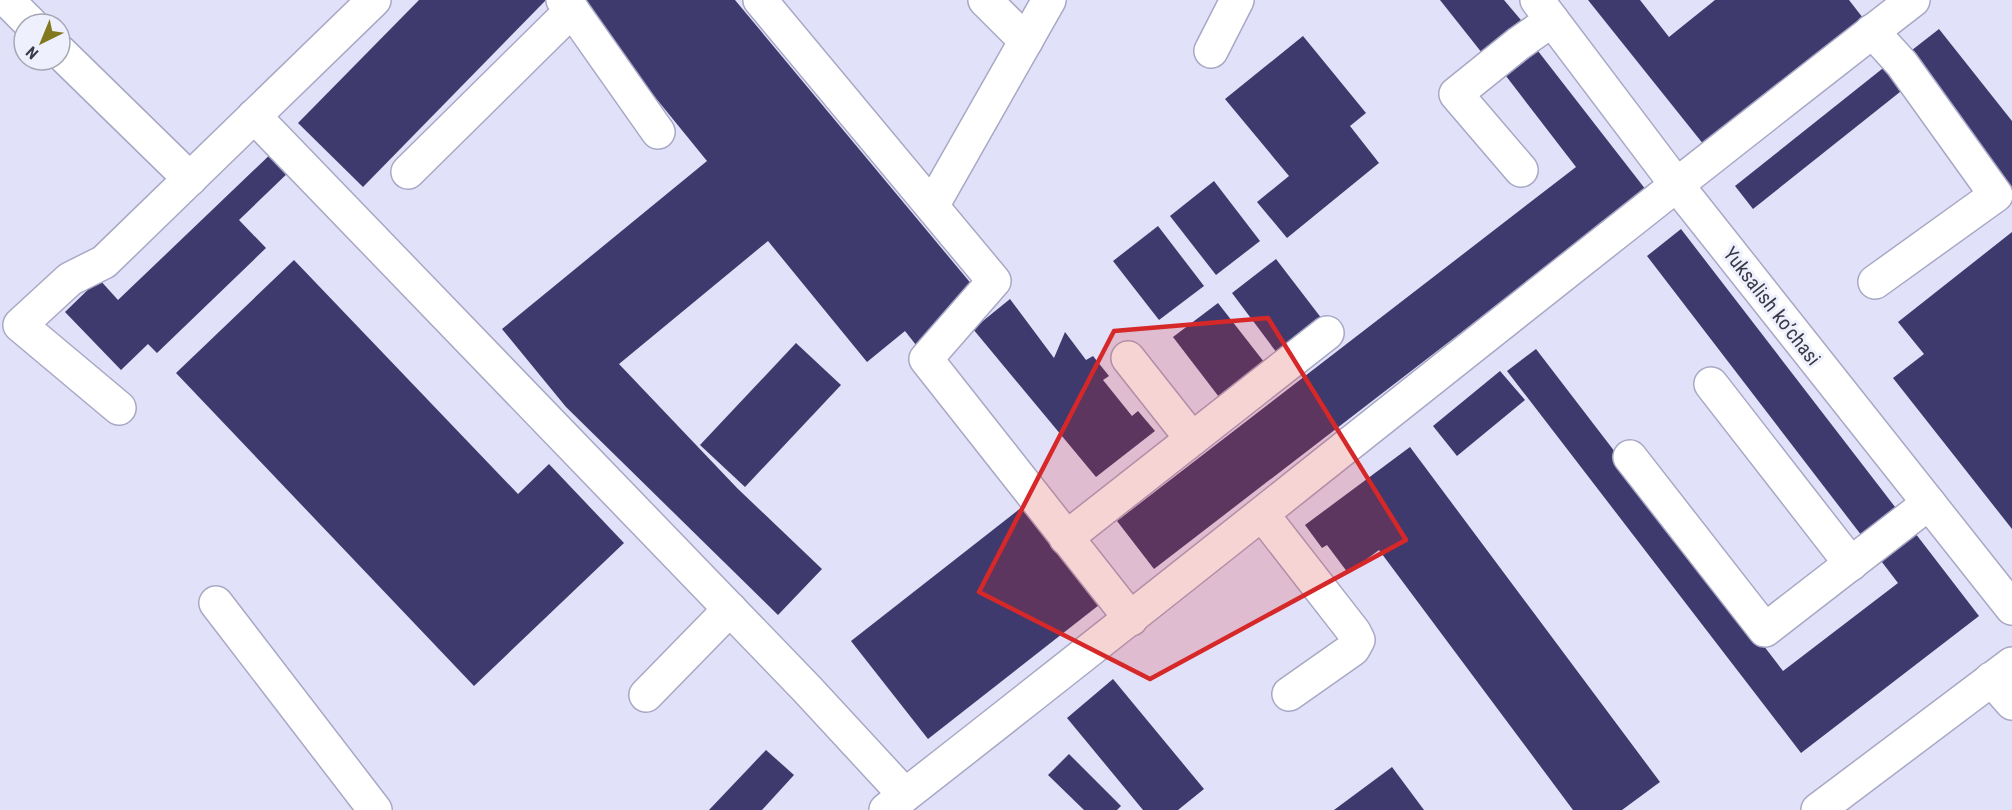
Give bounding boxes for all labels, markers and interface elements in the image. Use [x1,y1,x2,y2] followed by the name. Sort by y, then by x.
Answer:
[12,12,72,72] north arrow
[22,42,42,63] text: N
[1718,242,1826,370] street label: Yuksalish ko’chasi

